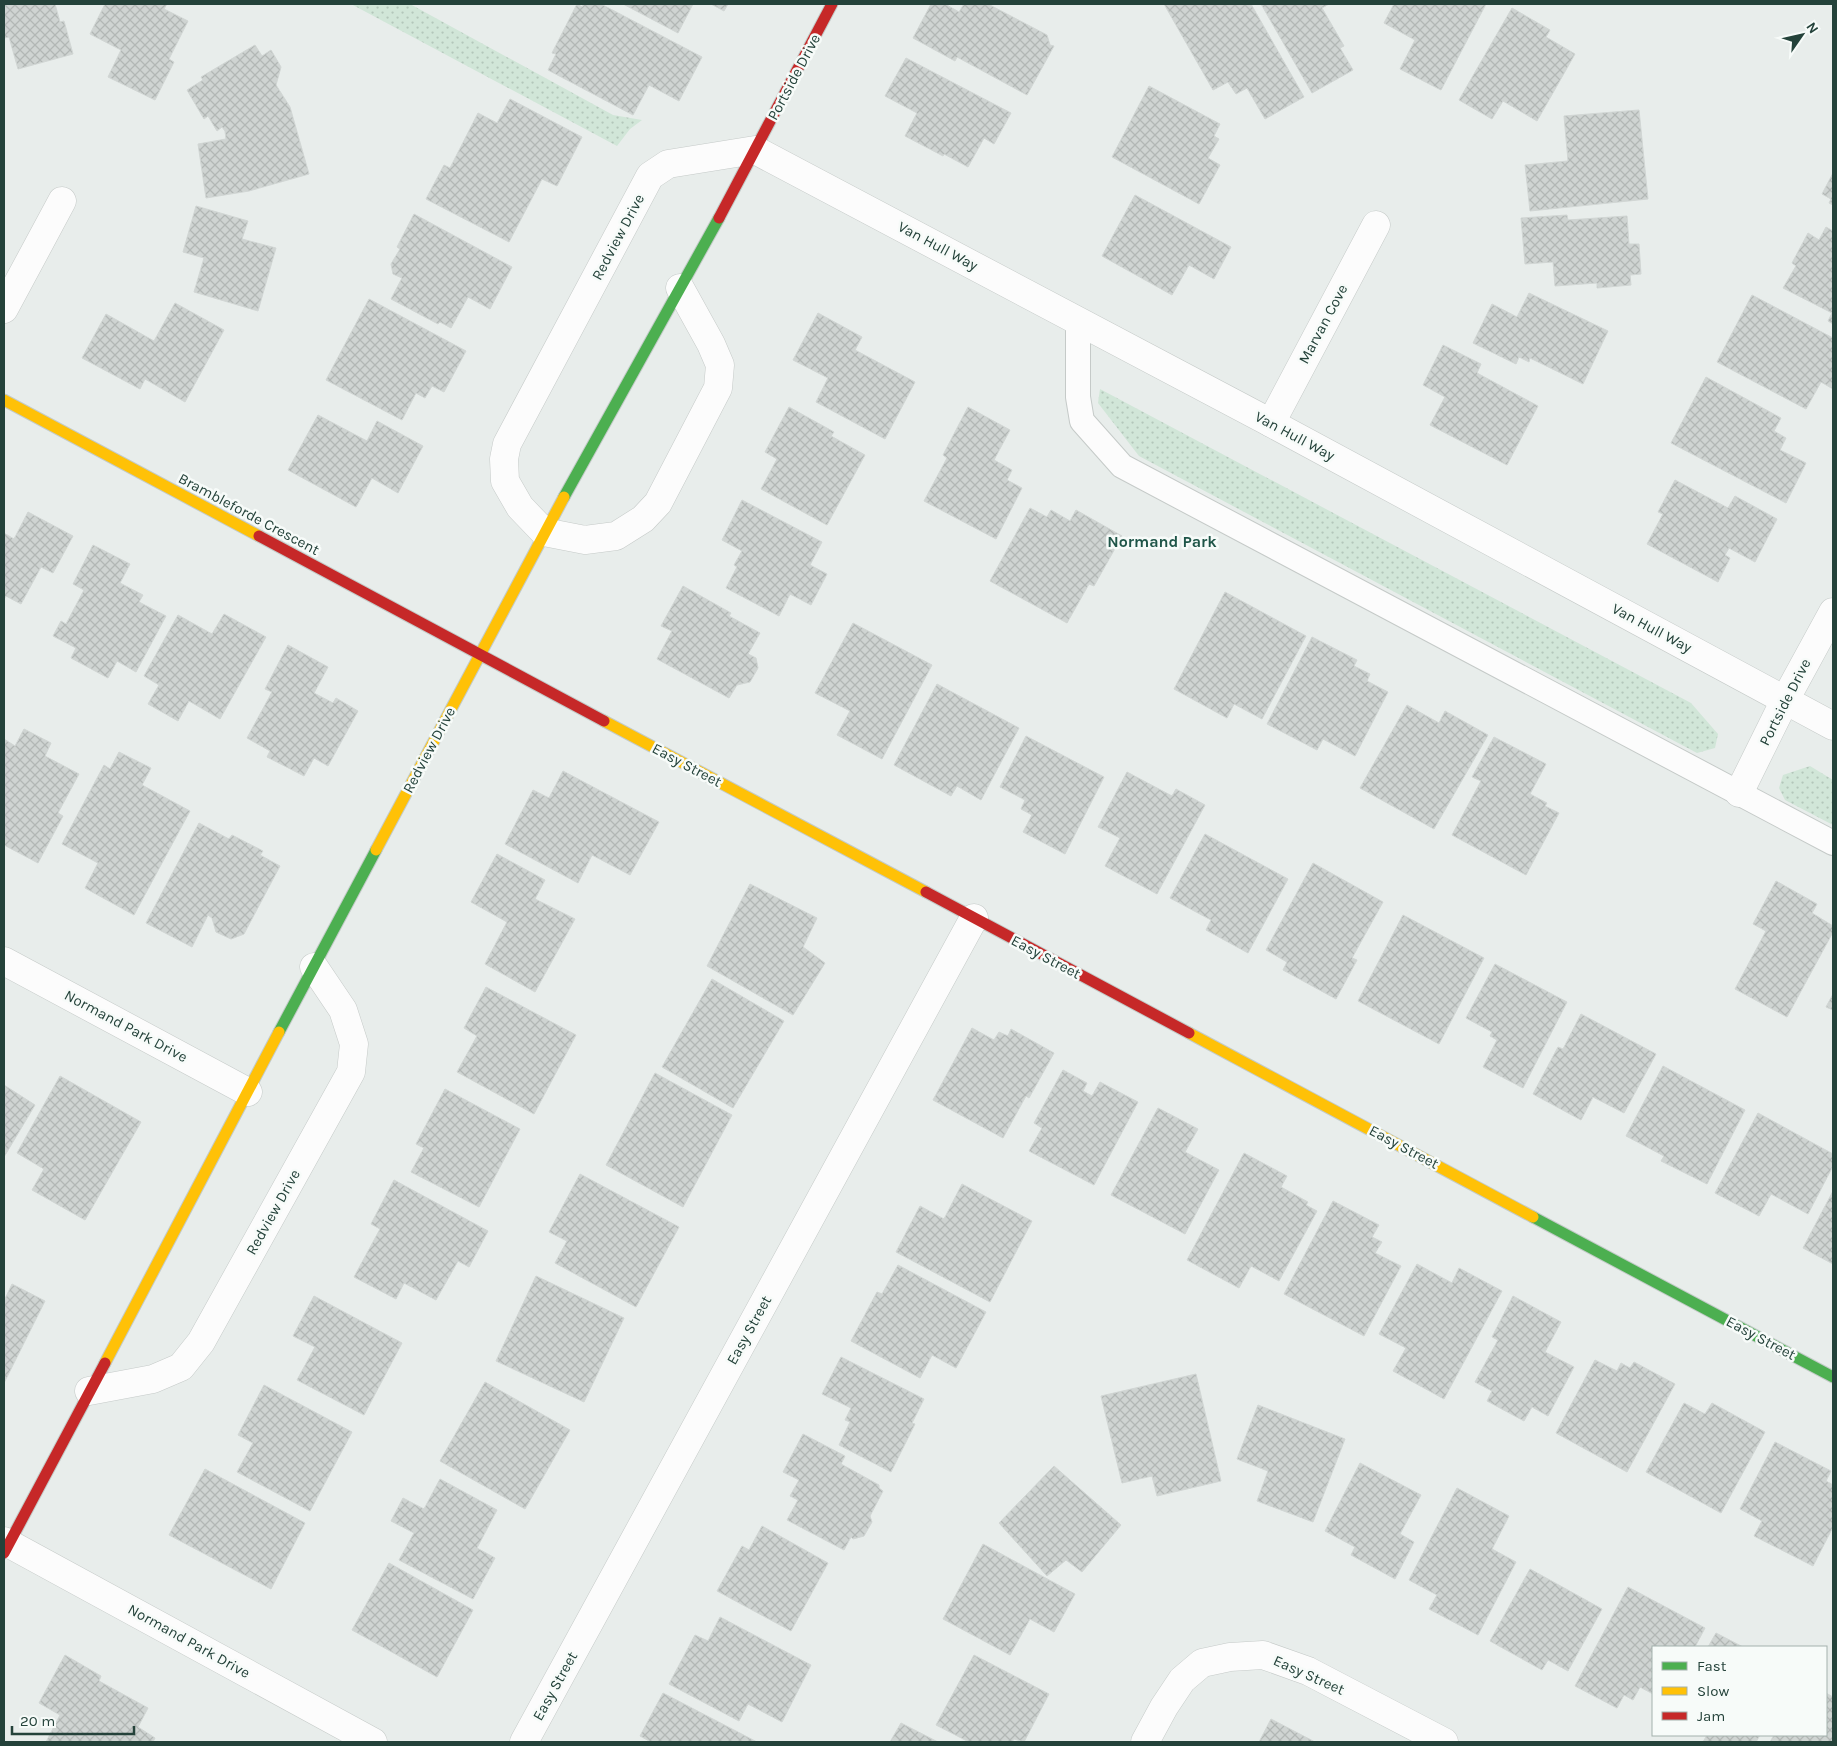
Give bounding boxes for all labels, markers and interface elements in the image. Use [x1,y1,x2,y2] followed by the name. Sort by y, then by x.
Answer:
[1777,10,1827,60] north arrow
[1803,19,1822,37] text: N
[764,31,824,123] street label: Portside Drive
[588,191,648,283] street label: Redview Drive
[895,217,981,275] street label: Van Hull Way
[1295,281,1351,367] street label: Marvan Cove
[1252,407,1338,465] street label: Van Hull Way
[175,469,323,559] street label: Brambleforde Crescent
[1107,532,1217,551] district label: Normand Park
[1609,599,1695,657] street label: Van Hull Way
[1755,656,1815,748] street label: Portside Drive
[399,704,459,796] street label: Redview Drive
[649,739,725,791] street label: Easy Street
[1008,931,1084,983] street label: Easy Street
[61,986,191,1066] street label: Normand Park Drive
[1366,1121,1442,1173] street label: Easy Street
[242,1166,304,1258] street label: Redview Drive
[723,1292,775,1368] street label: Easy Street
[1723,1312,1799,1364] street label: Easy Street
[125,1600,253,1682] street label: Normand Park Drive
[1652,1646,1827,1736] legend
[529,1648,581,1724] street label: Easy Street
[1271,1651,1348,1699] street label: Easy Street
[1697,1657,1727,1675] text: Fast
[1697,1682,1729,1700] text: Slow
[12,1704,135,1736] scale bar
[1697,1707,1725,1725] text: Jam
[20,1712,55,1730] text: 20 m

